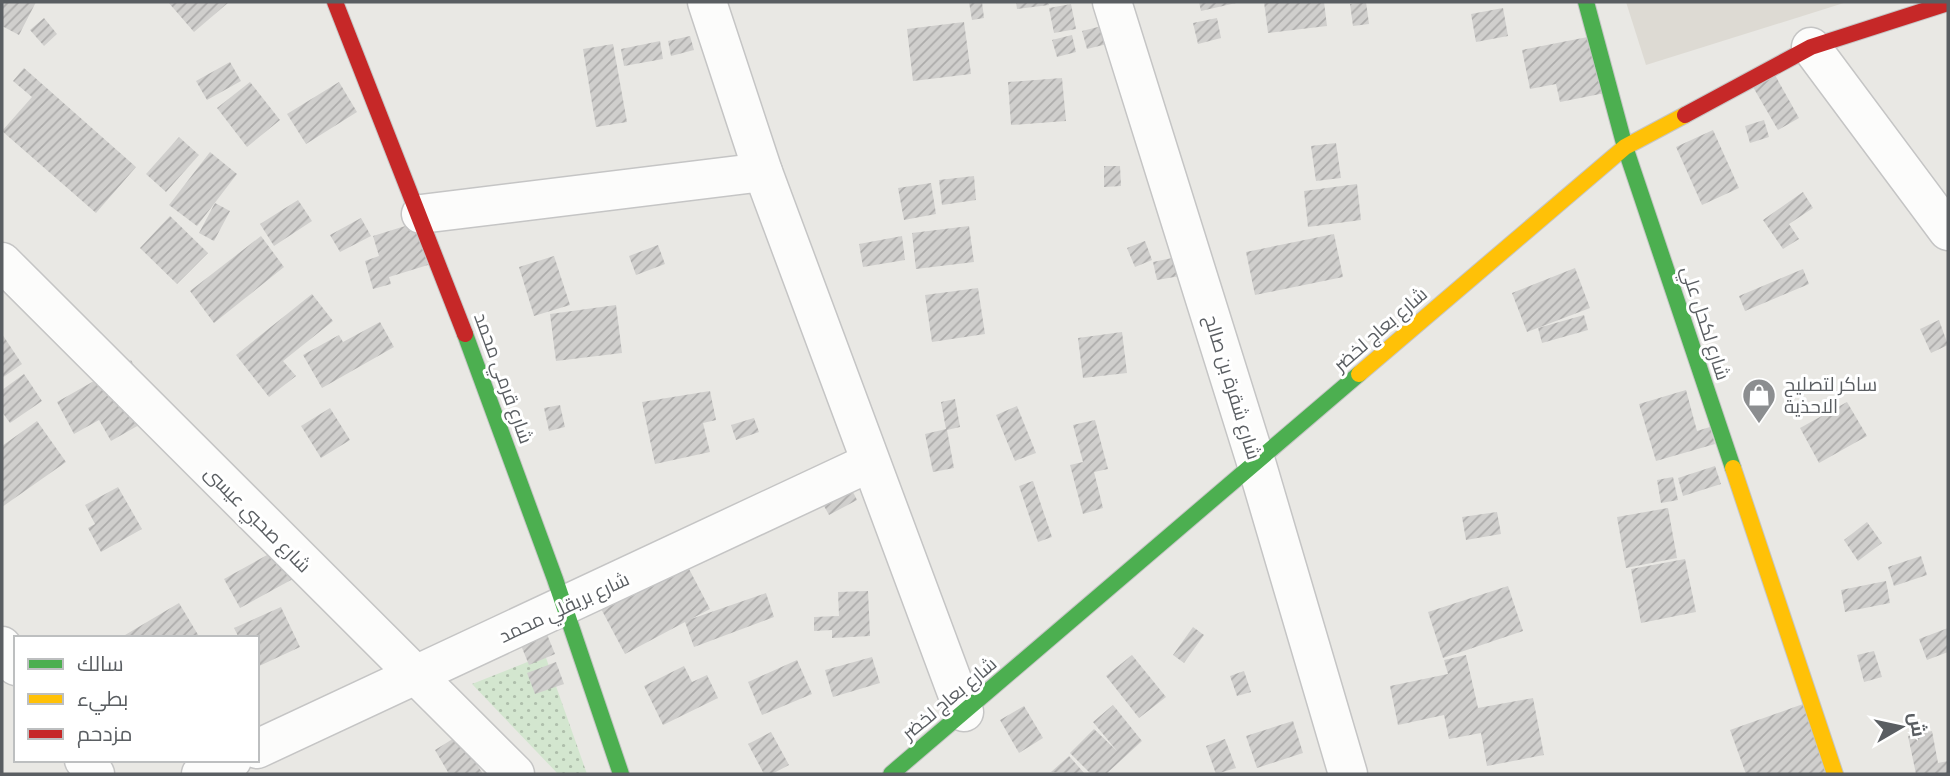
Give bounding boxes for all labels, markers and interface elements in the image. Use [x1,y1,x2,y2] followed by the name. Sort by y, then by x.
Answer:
[1673,263,1736,384] street label: شارع لكحل علي
[1327,282,1433,378] street label: شارع بعاج لخضر
[466,309,539,448] street label: شارع قرمي محمد
[1198,312,1266,463] street label: شارع شقرة بن صالح
[1784,372,1877,418] place label: ساكر لتصليح الاحذية
[1740,376,1778,425] shop icon: ساكر لتصليح الاحذية
[197,461,316,580] street label: شارع صحبي عيسى
[495,566,634,650] street label: شارع بريقلي محمد
[14,636,259,762] legend
[77,650,124,677] text: سالك
[896,651,1003,747] street label: شارع بعاج لخضر
[77,685,128,715] text: بطيء
[1866,692,1936,762] north arrow
[1904,710,1932,738] text: ش
[77,720,132,748] text: مزدحم

